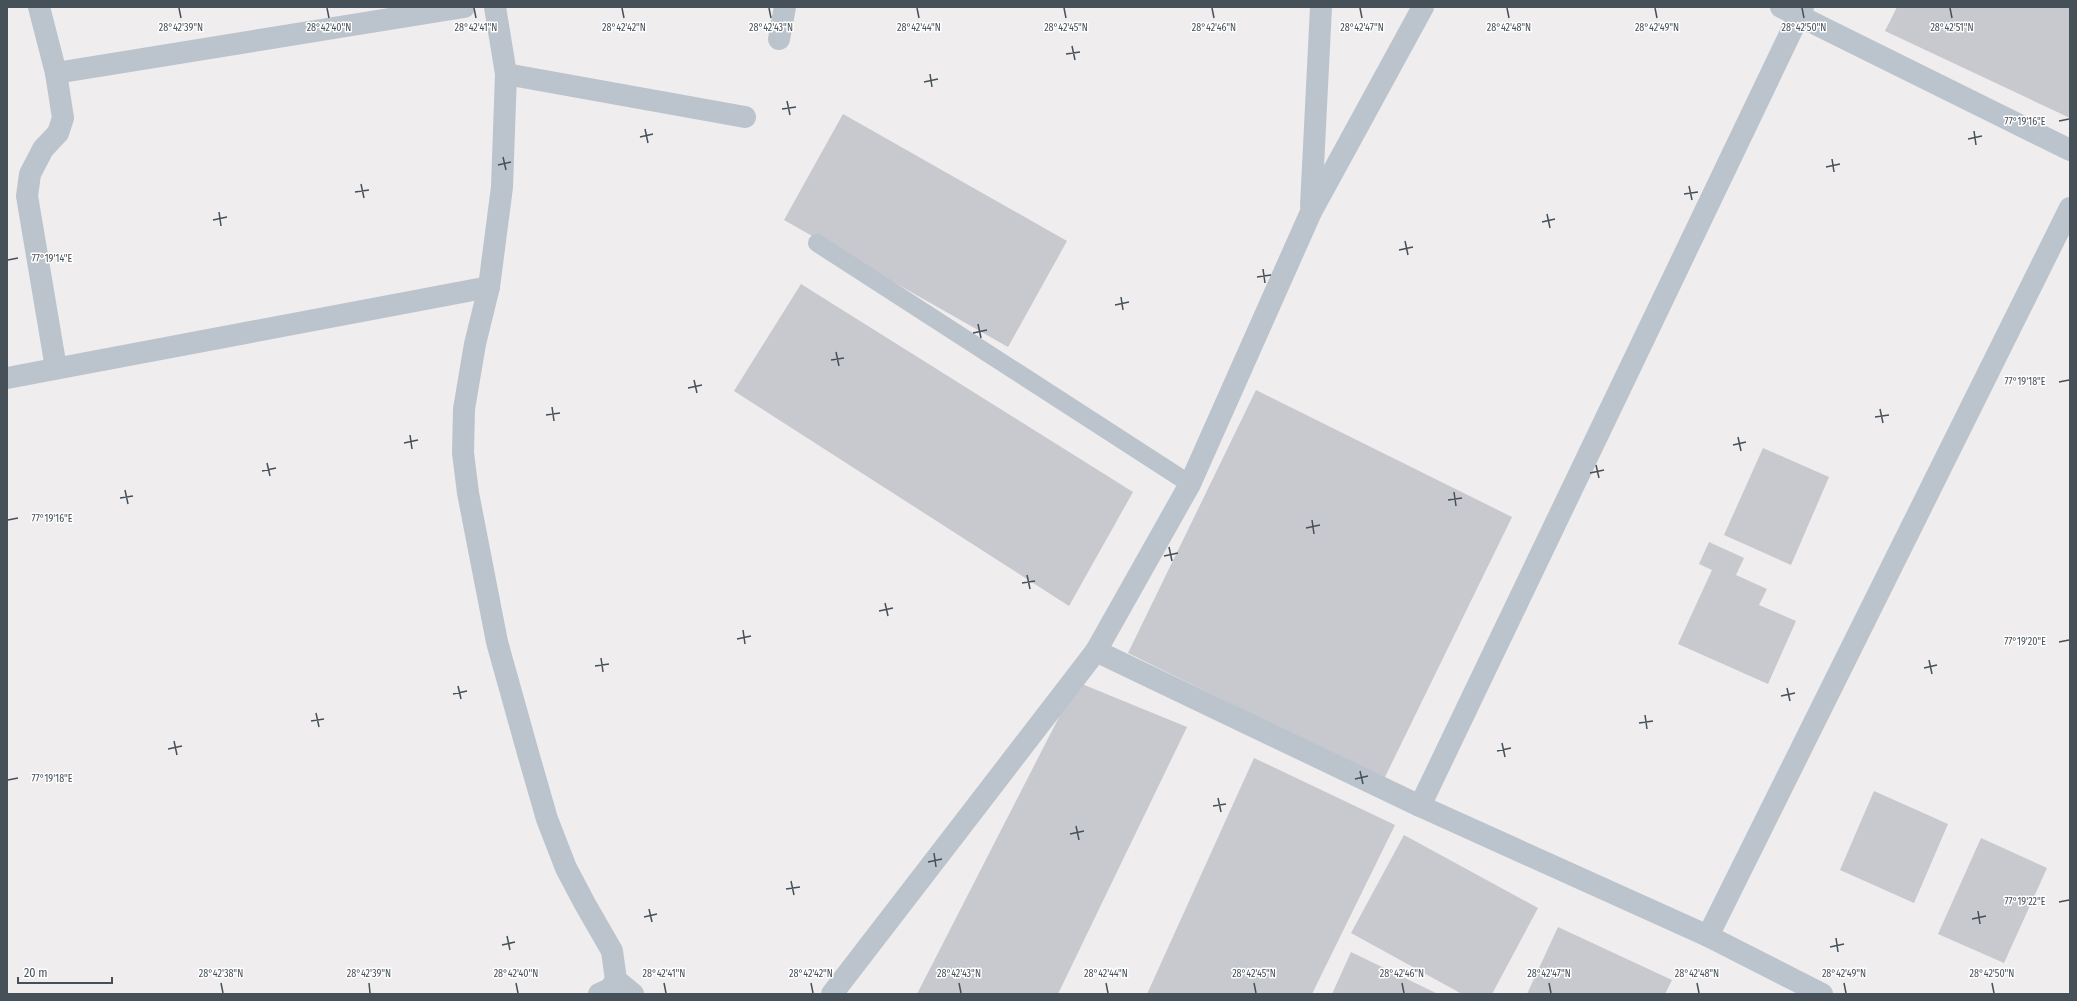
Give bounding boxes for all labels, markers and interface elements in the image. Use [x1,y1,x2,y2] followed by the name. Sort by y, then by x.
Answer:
[159,22,203,34] text: 28°42'39"N
[307,22,351,34] text: 28°42'40"N
[455,22,497,34] text: 28°42'41"N
[602,22,646,34] text: 28°42'42"N
[749,22,793,34] text: 28°42'43"N
[897,22,941,34] text: 28°42'44"N
[1044,22,1088,34] text: 28°42'45"N
[1192,22,1236,34] text: 28°42'46"N
[1340,22,1384,34] text: 28°42'47"N
[1487,22,1531,34] text: 28°42'48"N
[1635,22,1679,34] text: 28°42'49"N
[1782,22,1826,34] text: 28°42'50"N
[1930,22,1974,34] text: 28°42'51"N
[2005,116,2046,128] text: 77°19'16"E
[32,253,73,265] text: 77°19'14"E
[2005,376,2046,388] text: 77°19'18"E
[32,513,73,525] text: 77°19'16"E
[2004,636,2046,648] text: 77°19'20"E
[32,773,73,785] text: 77°19'18"E
[2005,896,2046,908] text: 77°19'22"E
[18,959,112,985] scale bar
[24,966,48,980] text: 20 m
[199,968,243,980] text: 28°42'38"N
[347,968,391,980] text: 28°42'39"N
[494,968,538,980] text: 28°42'40"N
[643,968,685,980] text: 28°42'41"N
[789,968,833,980] text: 28°42'42"N
[937,968,981,980] text: 28°42'43"N
[1084,968,1128,980] text: 28°42'44"N
[1232,968,1276,980] text: 28°42'45"N
[1380,968,1424,980] text: 28°42'46"N
[1527,968,1571,980] text: 28°42'47"N
[1675,968,1719,980] text: 28°42'48"N
[1822,968,1866,980] text: 28°42'49"N
[1970,968,2014,980] text: 28°42'50"N

